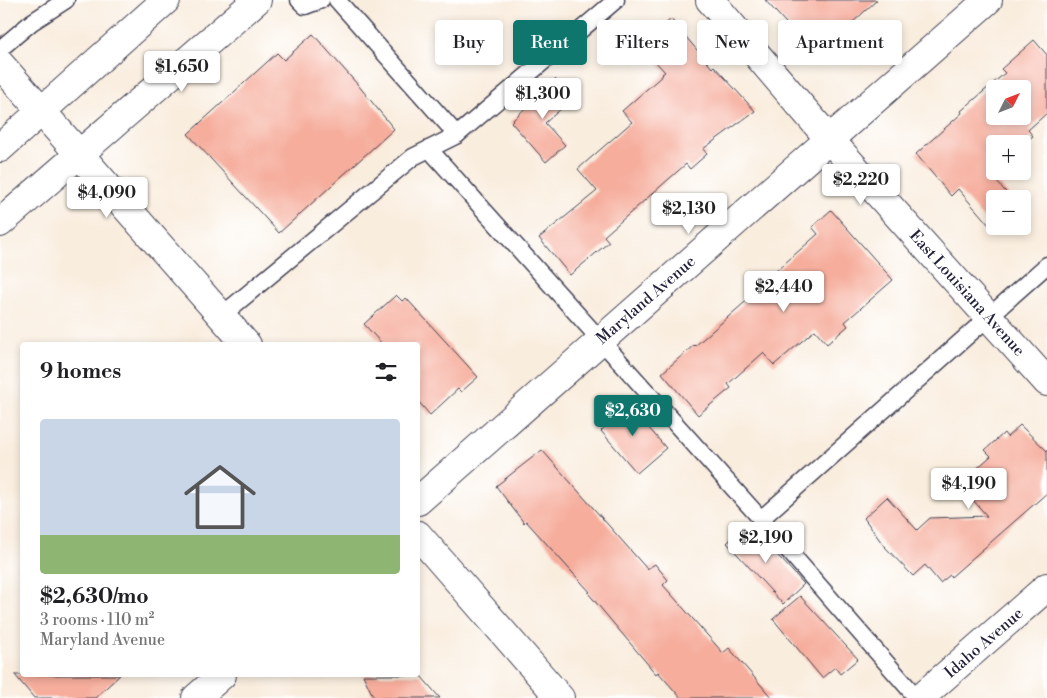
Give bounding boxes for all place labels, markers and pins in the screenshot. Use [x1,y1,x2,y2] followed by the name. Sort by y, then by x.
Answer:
[141,51,223,93] pin: $1,650
[502,78,584,120] pin: $1,300
[820,164,902,206] pin: $2,220
[66,176,148,219] pin: $4,090
[648,192,730,235] pin: $2,130
[743,270,825,313] pin: $2,440
[592,394,674,437] pin: $2,630
[928,468,1010,510] pin: $4,190
[725,522,807,564] pin: $2,190

